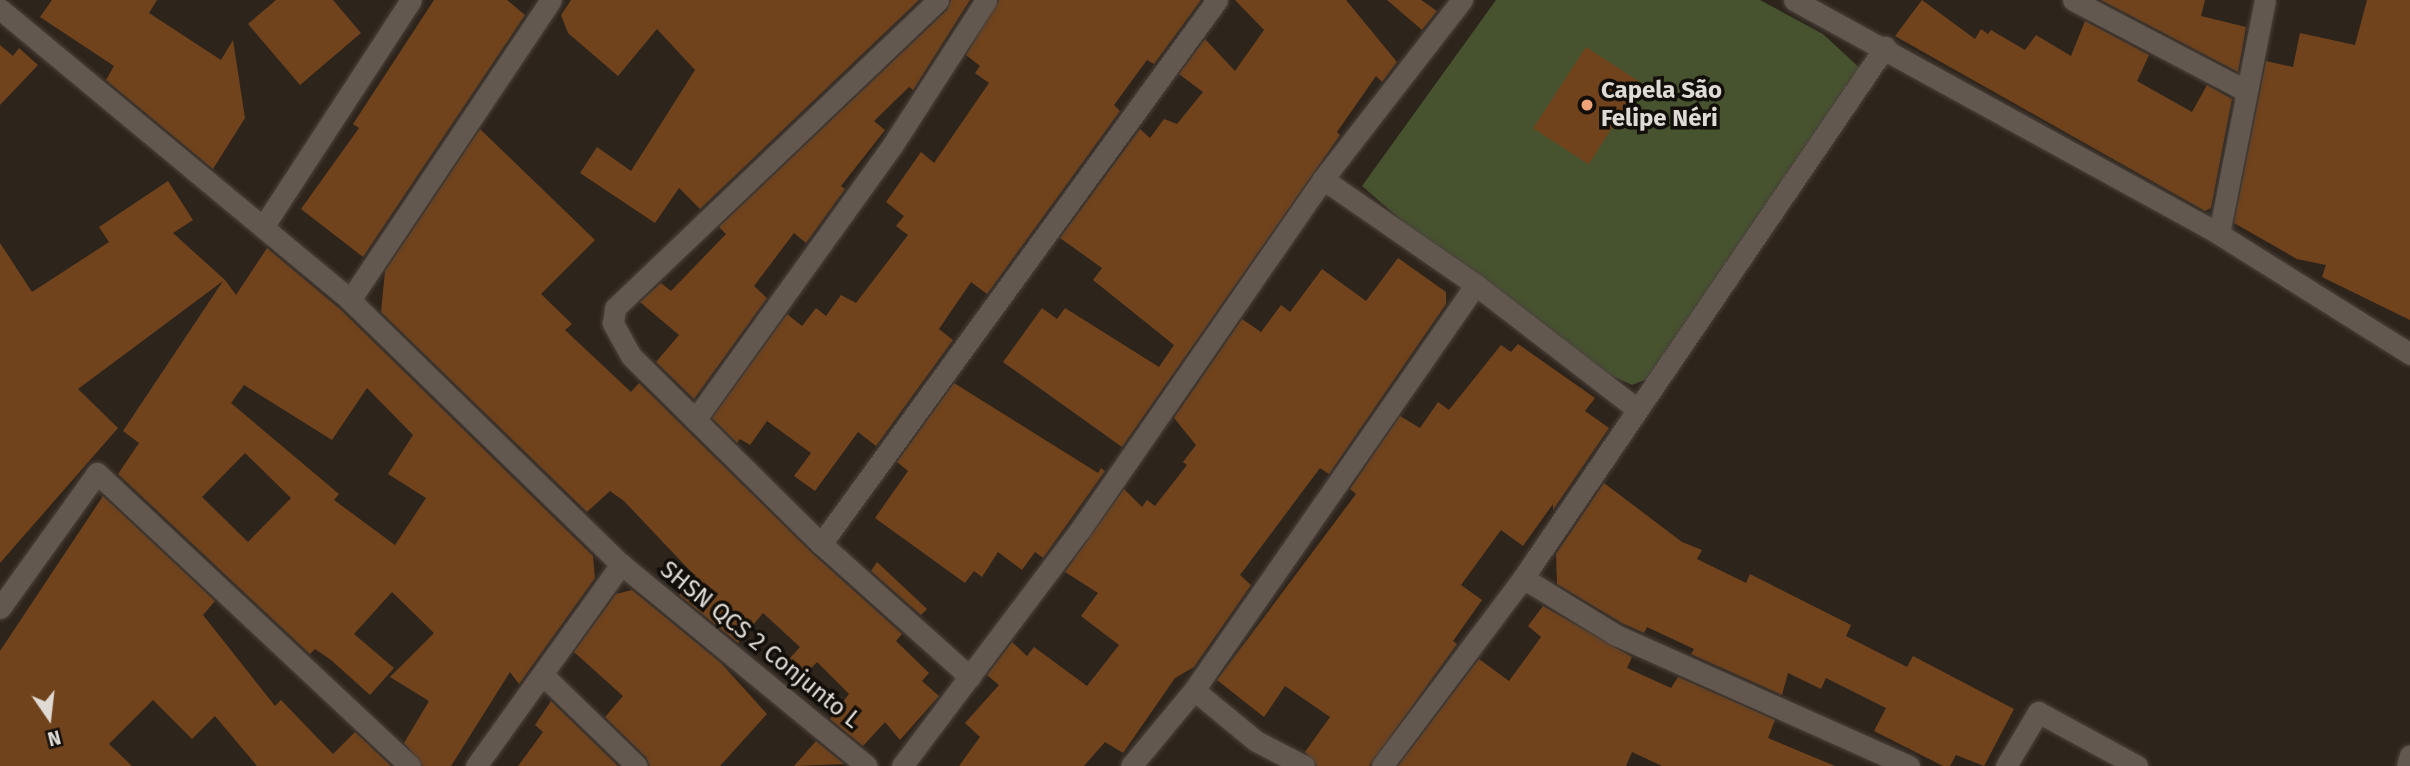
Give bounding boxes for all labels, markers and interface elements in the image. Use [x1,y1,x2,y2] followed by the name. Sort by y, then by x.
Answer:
[1601,77,1722,133] place label: Capela São Felipe Néri
[1579,97,1595,113] marker: Capela São Felipe Néri
[654,555,866,735] street label: SHSN QCS 2 Conjunto L
[14,682,84,752] north arrow
[45,725,63,751] text: N

